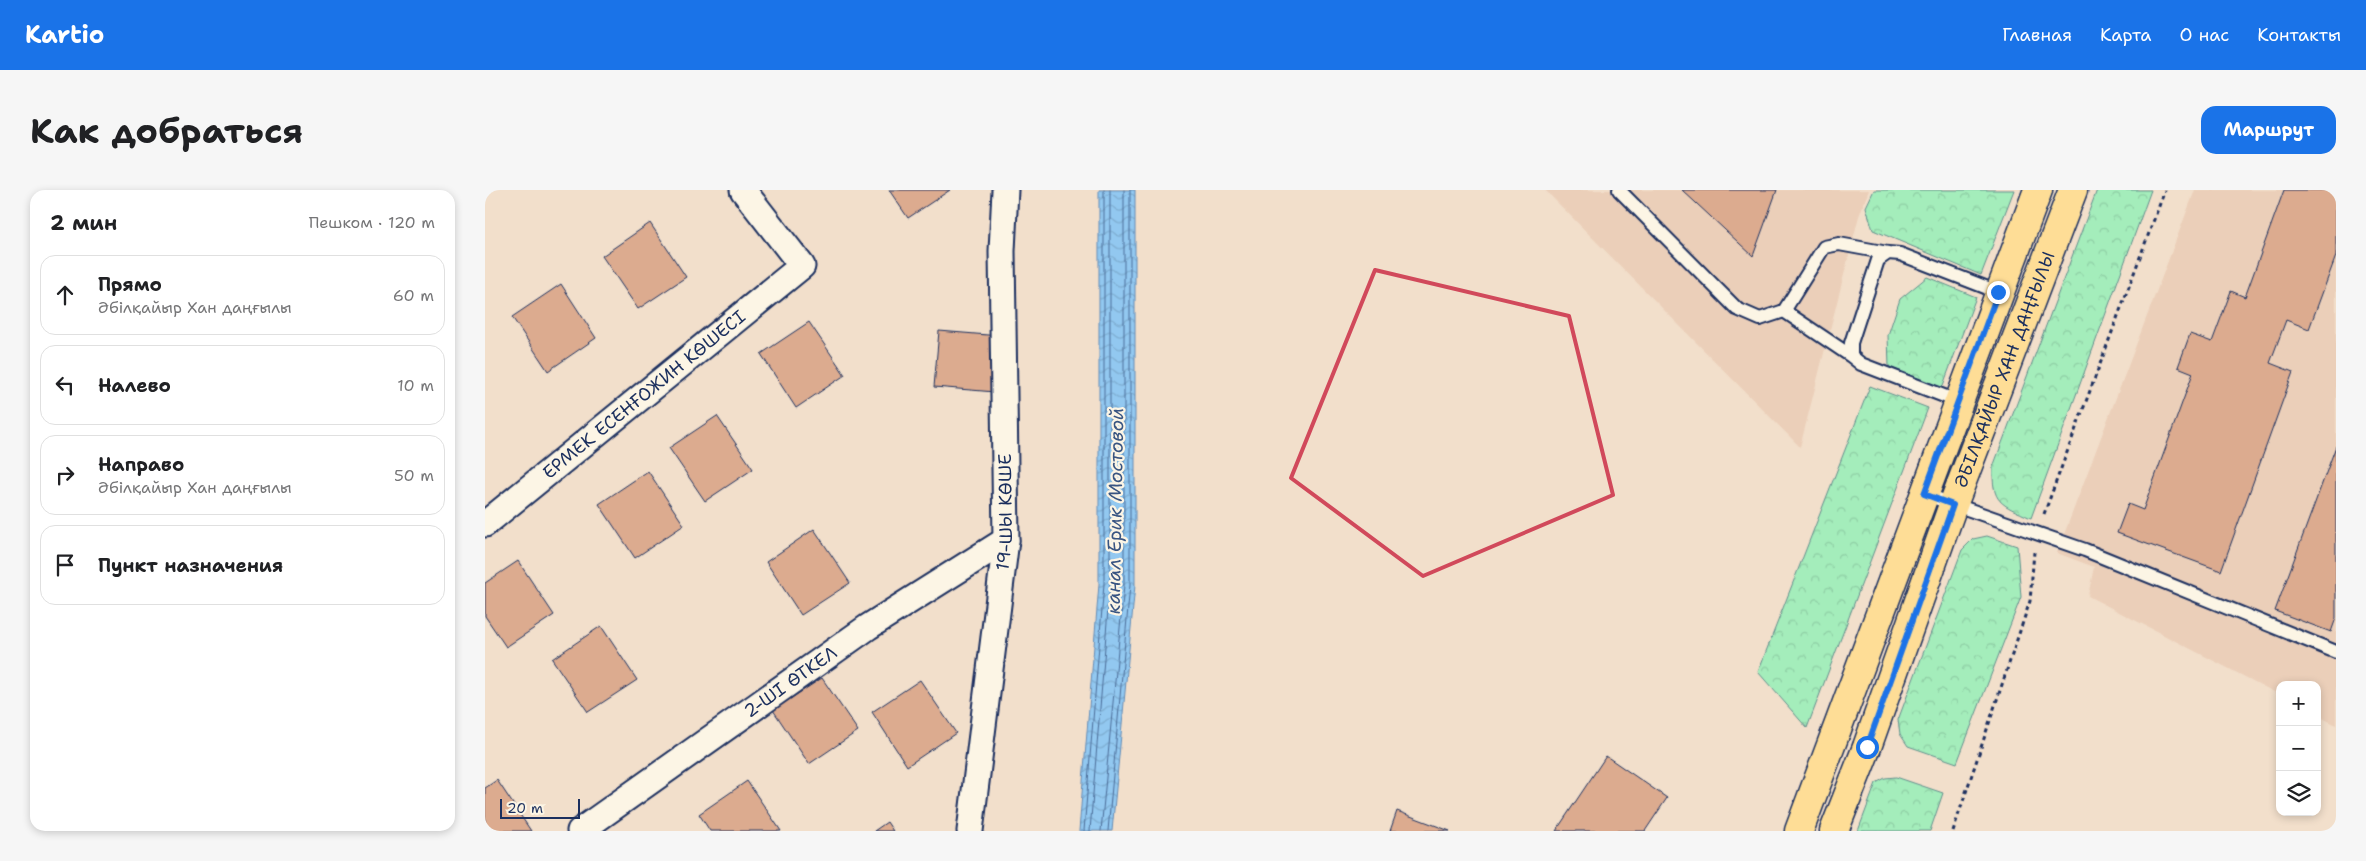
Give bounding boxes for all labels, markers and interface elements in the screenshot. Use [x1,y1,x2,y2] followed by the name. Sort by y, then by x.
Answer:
[25,19,104,51] text: Kartio
[2002,23,2072,47] text: Главная
[2100,23,2152,47] text: Карта
[2180,23,2229,47] text: О нас
[2257,23,2341,47] text: Контакты
[2201,106,2336,154] button: Маршрут
[30,107,303,154] text: Как добраться
[50,209,117,237] text: 2 мин
[309,212,435,233] text: Пешком · 120 m
[1949,248,2060,491] street label: ӘБІЛҚАЙЫР ХАН ДАҢҒЫЛЫ
[98,272,162,297] text: Прямо
[51,281,79,309] icon: ahead
[1987,281,2010,304] route end
[393,285,434,306] text: 60 m
[98,297,292,318] text: Әбілқайыр Хан даңғылы
[538,305,750,484] street label: ЕРМЕК ЕСЕНҒОЖИН КӨШЕСІ
[51,371,79,399] icon: left
[98,373,171,398] text: Налево
[397,375,434,396] text: 10 m
[1101,408,1129,614] water label: канал Ерик Мостовой
[98,452,184,477] text: Направо
[990,453,1018,572] street label: 19-ШЫ КӨШЕ
[51,461,79,489] icon: right
[394,465,434,486] text: 50 m
[98,477,292,498] text: Әбілқайыр Хан даңғылы
[51,551,79,579] icon: arrive
[98,553,283,578] text: Пункт назначения
[739,641,842,723] street label: 2-ШI ӨТКЕЛ
[2276,681,2321,816] map controls
[2276,681,2321,726] button: +
[2276,726,2321,771] button: −
[1856,736,1879,759] route start
[2276,771,2321,816] button: layers
[500,796,580,819] scale bar
[507,799,543,817] text: 20 m

